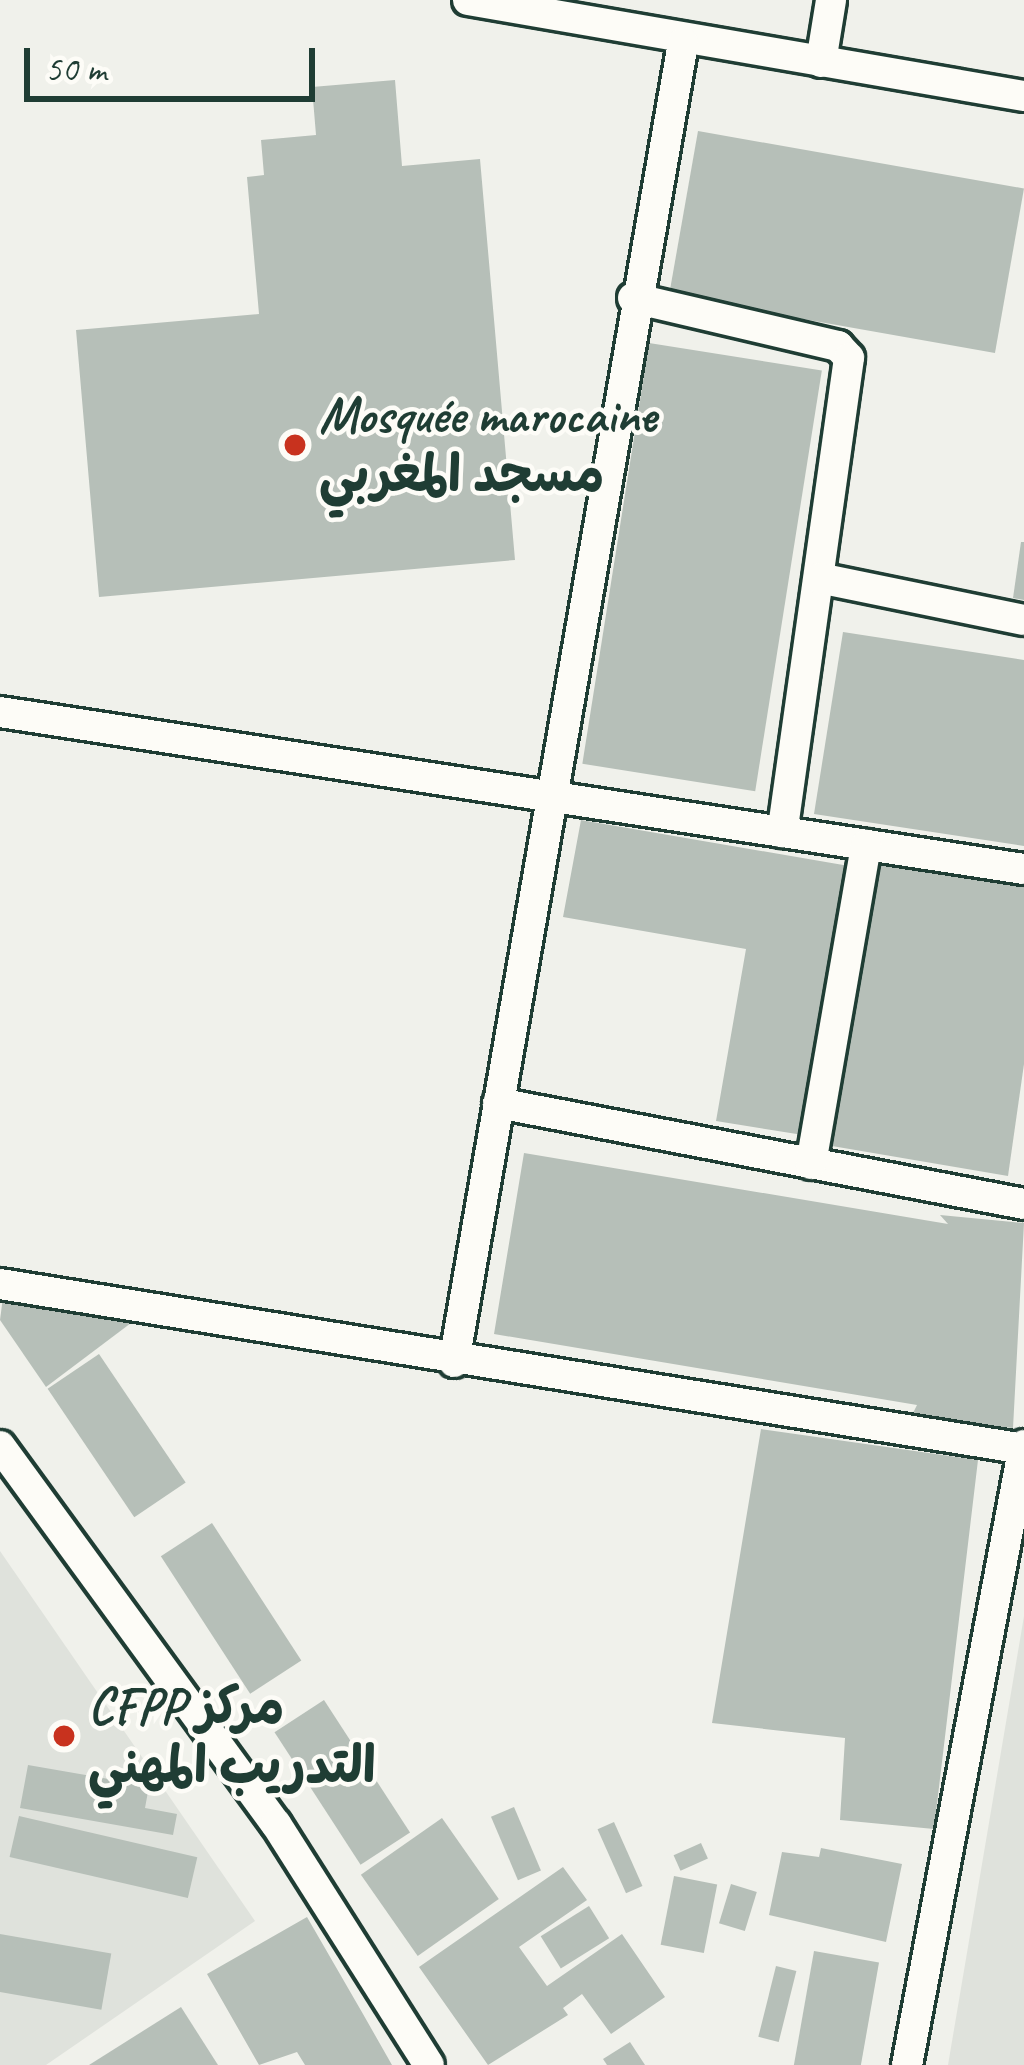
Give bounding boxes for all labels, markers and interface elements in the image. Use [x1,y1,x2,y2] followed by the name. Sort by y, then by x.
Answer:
[30,24,321,98] scale bar
[45,46,106,92] text: 50 m
[319,385,656,505] place label: Mosquée marocaine مسجد المغربي
[282,432,308,458] marker: Mosquée marocaine مسجد المغربي
[88,1676,376,1796] place label: CFPP مركز التدريب المهني
[51,1723,77,1749] marker: CFPP مركز التدريب المهني

